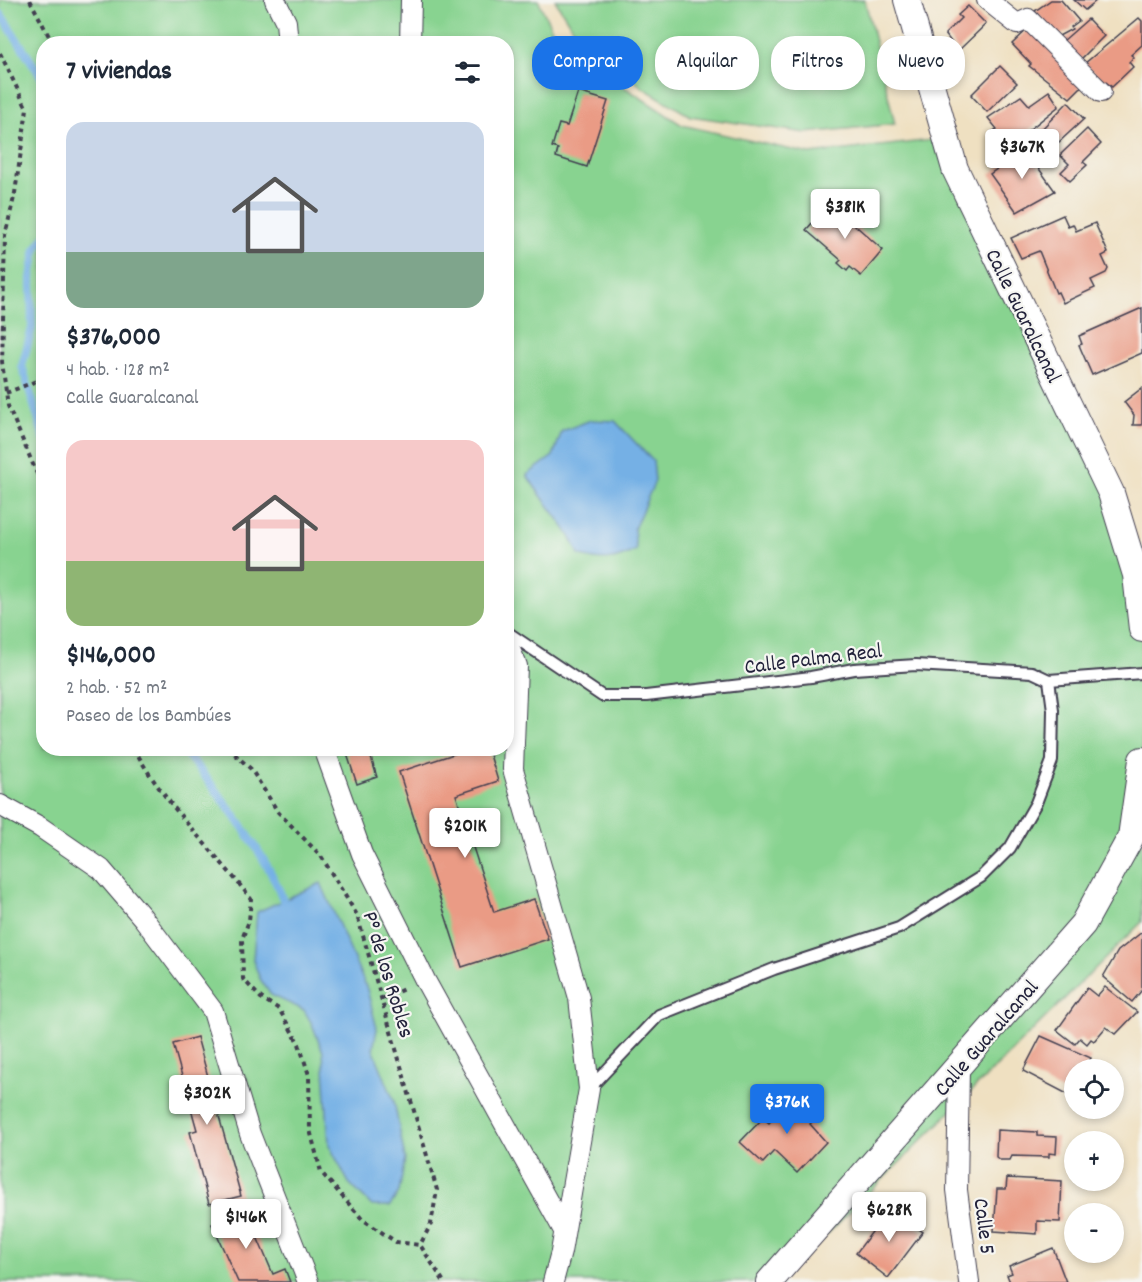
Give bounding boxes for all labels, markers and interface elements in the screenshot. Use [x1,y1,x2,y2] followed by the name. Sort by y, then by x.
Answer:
[532,36,643,90] chip: Comprar
[655,36,759,90] chip: Alquilar
[771,36,865,90] chip: Filtros
[877,36,965,90] chip: Nuevo
[66,54,172,91] text: 7 viviendas
[451,56,484,89] icon: filters
[980,129,1064,180] pin: $367K
[999,134,1045,162] text: $367K
[221,161,329,269] icon: home
[803,189,887,240] pin: $381K
[825,194,865,222] text: $381K
[976,244,1068,389] street label: Calle Guaralcanal
[66,320,161,357] text: $376,000
[66,357,170,385] text: 4 hab. · 128 m²
[66,385,199,413] text: Calle Guaralcanal
[221,479,329,587] icon: home
[743,637,884,684] street label: Calle Palma Real
[66,638,156,675] text: $146,000
[66,675,167,703] text: 2 hab. · 52 m²
[66,703,232,731] text: Paseo de los Bambúes
[423,808,507,859] pin: $201K
[443,813,487,841] text: $201K
[353,908,421,1042] street label: P° de los Robles
[928,974,1047,1105] street label: Calle Guaralcanal
[1064,1059,1124,1263] map controls
[1064,1059,1124,1119] button: locate
[165,1075,249,1126] pin: $302K
[183,1080,231,1108] text: $302K
[745,1084,829,1135] pin: $376K
[764,1089,810,1117] text: $376K
[1064,1131,1124,1191] button: +
[847,1192,931,1243] pin: $628K
[964,1196,1001,1256] street label: Calle 5
[866,1197,912,1225] text: $628K
[204,1199,288,1250] pin: $146K
[1064,1203,1124,1263] button: −
[225,1204,267,1232] text: $146K

